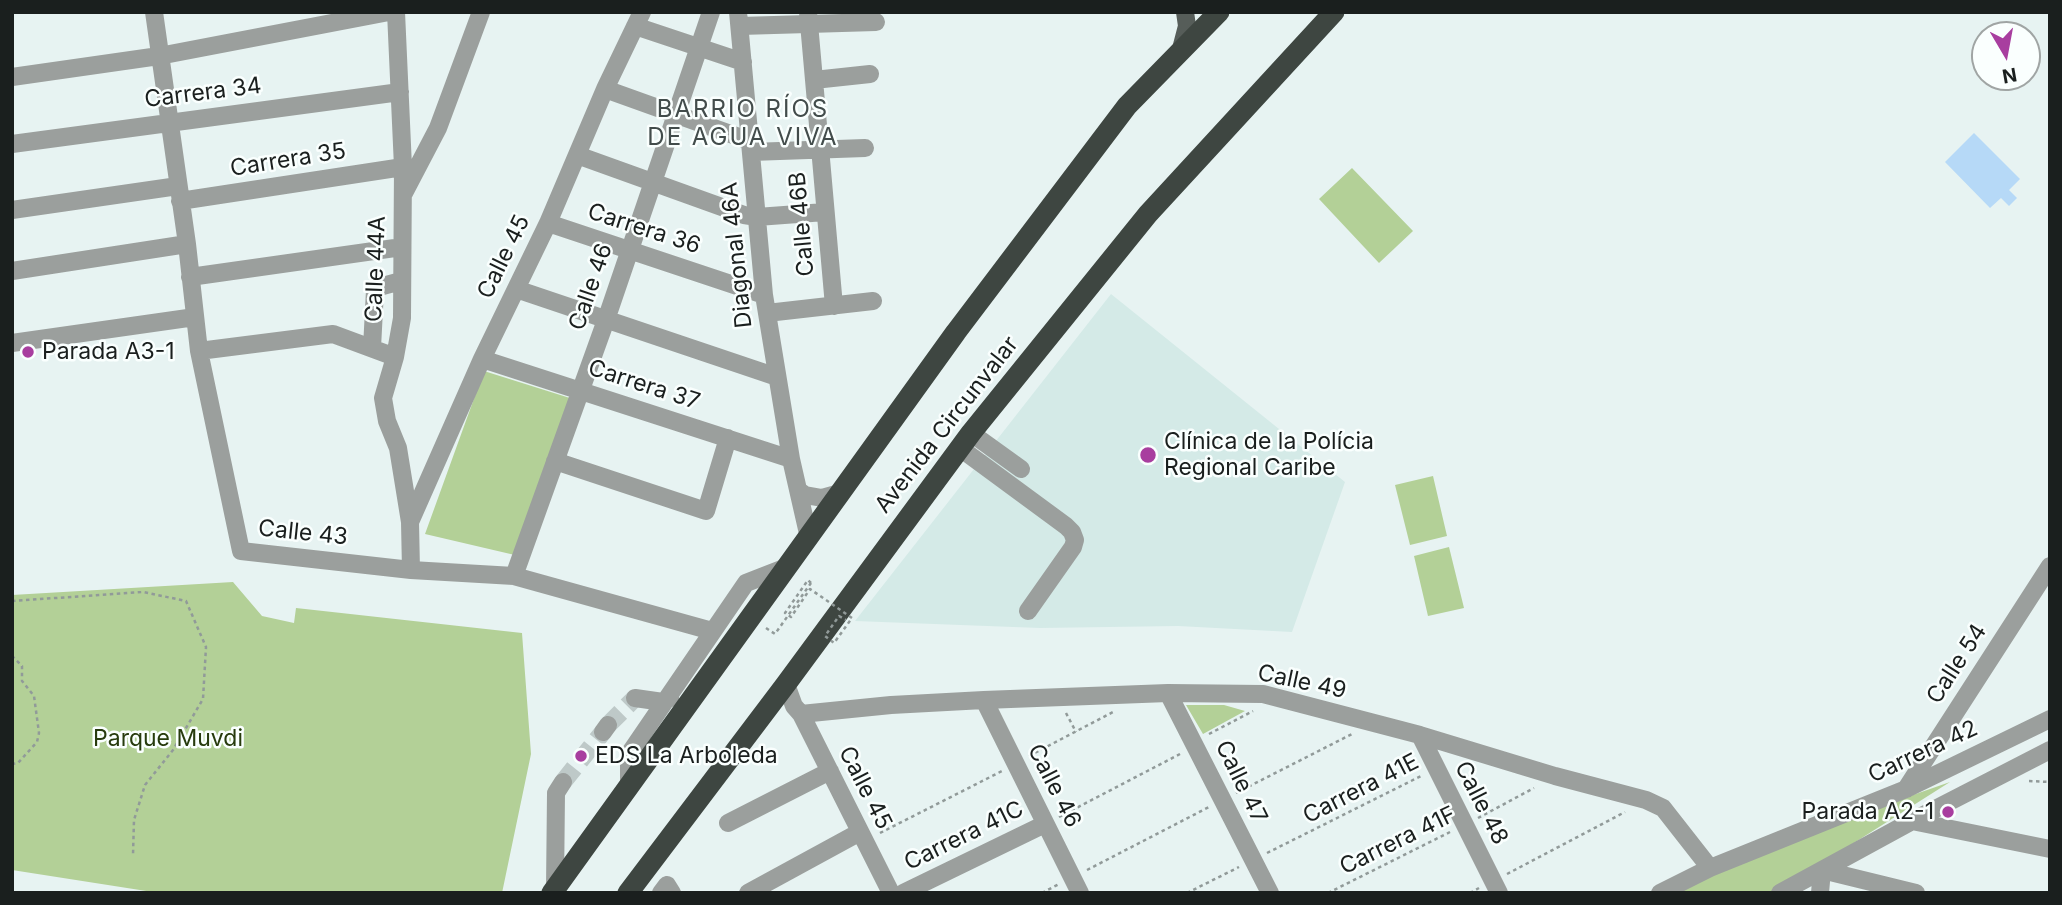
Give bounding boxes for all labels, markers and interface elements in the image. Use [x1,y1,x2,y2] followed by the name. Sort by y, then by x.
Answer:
[1971,21,2041,91] north arrow
[2000,63,2019,88] text: N
[143,72,263,114] street label: Carrera 34
[649,96,837,152] district label: BARRIO RÍOS DE AGUA VIVA
[228,137,348,183] street label: Carrera 35
[784,171,820,277] street label: Calle 46B
[716,181,758,329] street label: Diagonal 46A
[584,198,704,260] street label: Carrera 36
[472,211,536,303] street label: Calle 45
[360,215,392,323] street label: Calle 44A
[563,240,619,334] street label: Calle 46
[870,331,1024,519] street label: Avenida Circunvalar
[42,338,175,366] place label: Parada A3-1
[20,344,36,360] marker: Parada A3-1
[585,354,703,416] street label: Carrera 37
[1164,428,1374,482] place label: Clínica de la Polícia Regional Caribe
[1138,445,1158,465] marker: Clínica de la Polícia Regional Caribe
[257,515,349,551] street label: Calle 43
[1921,619,1993,709] street label: Calle 54
[1255,659,1349,705] street label: Calle 49
[1864,715,1982,789] street label: Carrera 42
[93,725,243,753] park label: Parque Muvdi
[1209,736,1273,828] street label: Calle 47
[1021,740,1087,832] street label: Calle 46
[595,742,778,770] place label: EDS La Arboleda
[832,742,898,834] street label: Calle 45
[573,748,589,764] marker: EDS La Arboleda
[1299,748,1423,830] street label: Carrera 41E
[1448,757,1514,849] street label: Calle 48
[900,795,1028,877] street label: Carrera 41C
[1802,798,1934,826] place label: Parada A2-1
[1335,801,1461,881] street label: Carrera 41F
[1940,804,1956,820] marker: Parada A2-1

